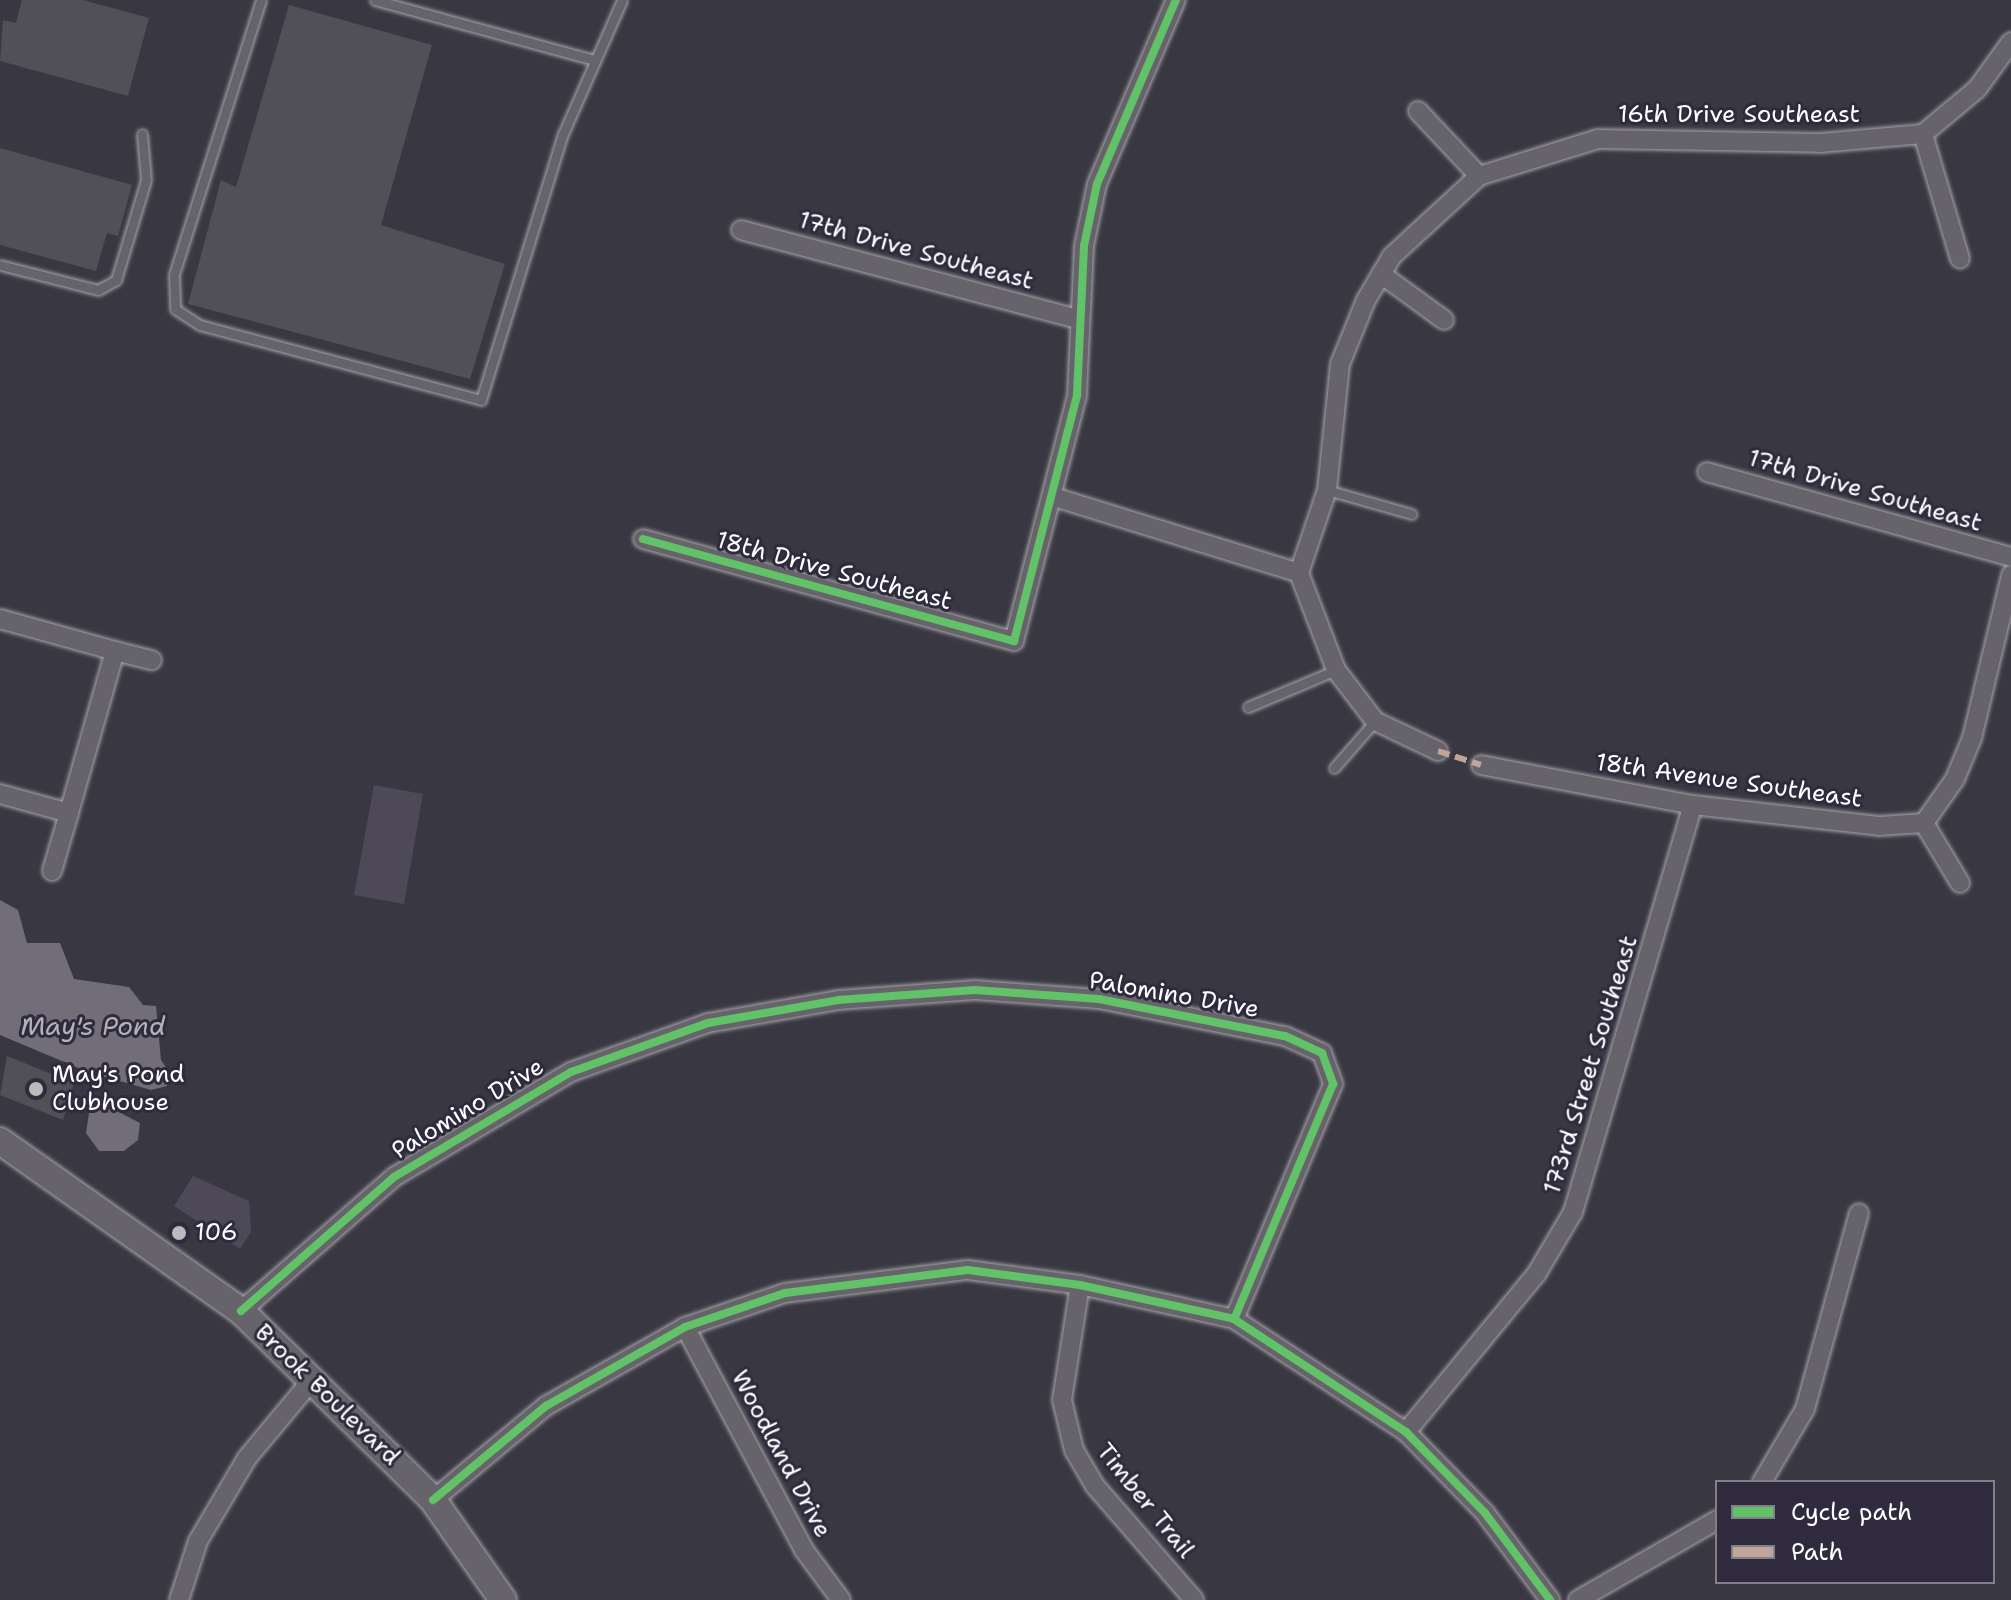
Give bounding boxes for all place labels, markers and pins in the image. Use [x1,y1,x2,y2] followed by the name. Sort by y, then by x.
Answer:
[52,1061,185,1117] place label: May's Pond Clubhouse
[27,1080,45,1098] marker: May's Pond Clubhouse
[195,1219,238,1247] place label: 106
[170,1224,188,1242] marker: 106

